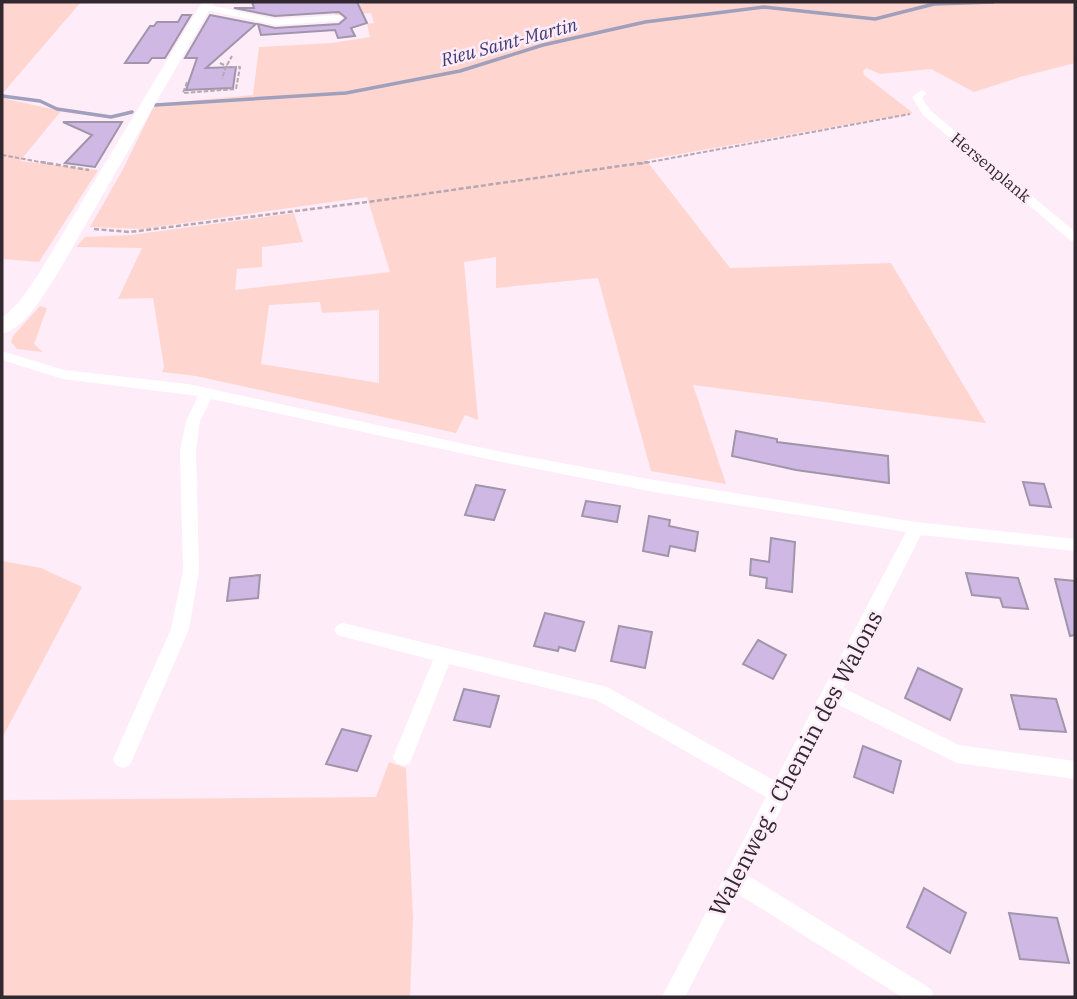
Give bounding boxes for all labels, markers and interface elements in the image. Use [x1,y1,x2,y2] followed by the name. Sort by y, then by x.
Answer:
[437,13,580,71] water label: Rieu Saint-Martin
[947,128,1035,207] street label: Hersenplank
[701,605,889,921] street label: Walenweg - Chemin des Walons

